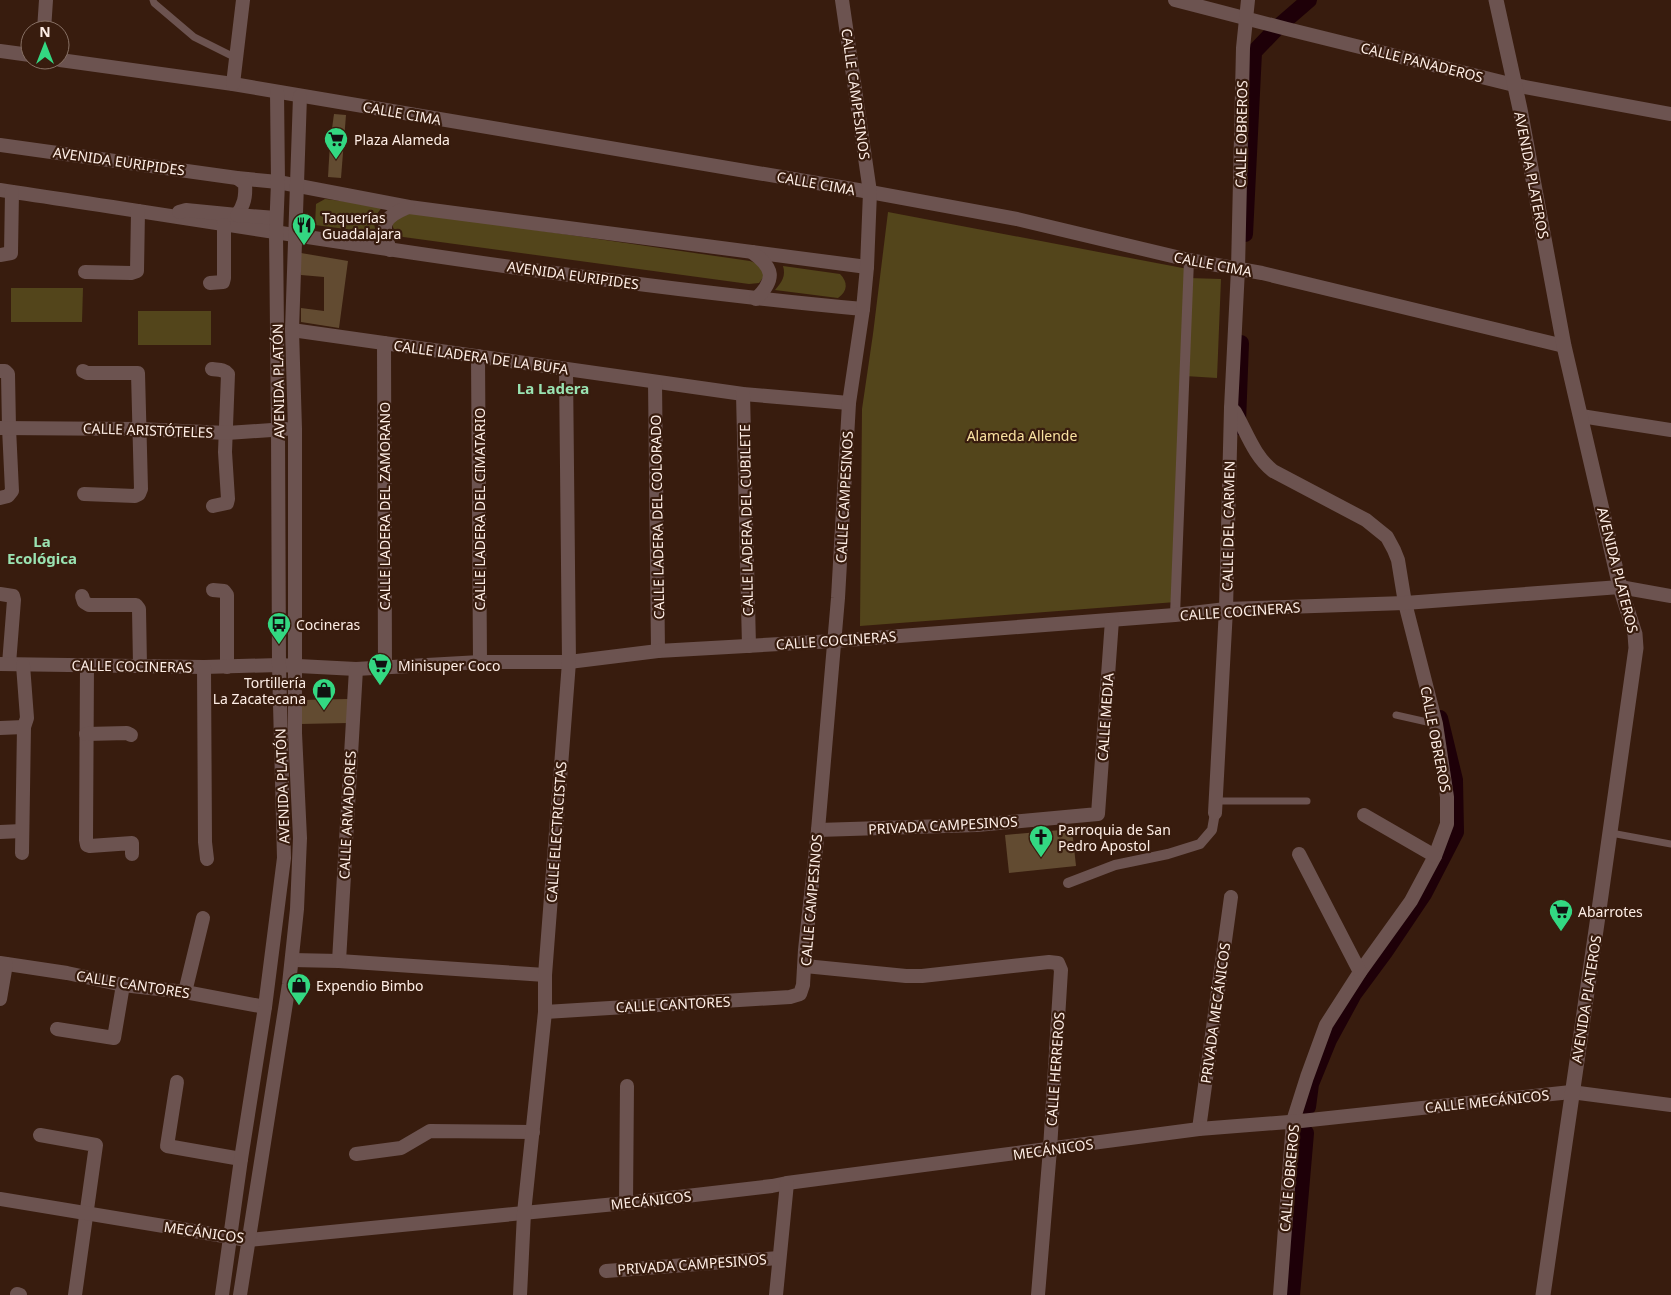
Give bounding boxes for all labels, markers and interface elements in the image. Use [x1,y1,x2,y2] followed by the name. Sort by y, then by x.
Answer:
[20,20,70,70] north arrow
[39,22,51,41] text: N
[837,27,875,161] street label: CALLE CAMPESINOS
[1359,38,1485,86] street label: CALLE PANADEROS
[1231,80,1251,188] street label: CALLE OBREROS
[361,97,443,129] street label: CALLE CIMA
[1510,110,1554,241] street label: AVENIDA PLATEROS
[323,126,349,160] supermarket icon: Plaza Alameda
[354,130,450,149] place label: Plaza Alameda
[52,142,186,180] street label: AVENIDA EURIPIDES
[775,167,857,199] street label: CALLE CIMA
[322,208,401,243] place label: Taquerías Guadalajara
[291,212,317,246] restaurant icon: Taquerías Guadalajara
[1172,247,1254,281] street label: CALLE CIMA
[506,256,640,294] street label: AVENIDA EURIPIDES
[267,323,289,439] street label: AVENIDA PLATÓN
[392,335,570,379] street label: CALLE LADERA DE LA BUFA
[517,378,589,398] district label: La Ladera
[375,402,394,610] street label: CALLE LADERA DEL ZAMORANO
[470,408,489,610] street label: CALLE LADERA DEL CIMATARIO
[646,414,668,620] street label: CALLE LADERA DEL COLORADO
[83,418,214,442] street label: CALLE ARISTÓTELES
[735,424,757,616] street label: CALLE LADERA DEL CUBILETE
[967,426,1077,445] park label: Alameda Allende
[831,430,857,564] street label: CALLE CAMPESINOS
[1217,461,1239,591] street label: CALLE DEL CARMEN
[1593,505,1643,635] street label: AVENIDA PLATEROS
[7,531,77,568] district label: La Ecológica
[1179,597,1301,625] street label: CALLE COCINERAS
[266,611,292,645] bus stop icon: Cocineras
[296,615,361,634] place label: Cocineras
[775,626,897,654] street label: CALLE COCINERAS
[367,652,393,686] supermarket icon: Minisuper Coco
[71,655,193,677] street label: CALLE COCINERAS
[398,656,500,675] place label: Minisuper Coco
[1092,672,1118,762] street label: CALLE MEDIA
[213,673,306,708] place label: Tortillería La Zacatecana
[311,677,337,711] shop icon: Tortillería La Zacatecana
[1416,684,1456,794] street label: CALLE OBREROS
[270,728,294,844] street label: AVENIDA PLATÓN
[334,750,360,880] street label: CALLE ARMADORES
[542,760,570,903] street label: CALLE ELECTRICISTAS
[868,812,1019,838] street label: PRIVADA CAMPESINOS
[1058,820,1171,855] place label: Parroquia de San Pedro Apostol
[1028,824,1054,858] church icon: Parroquia de San Pedro Apostol
[796,833,826,967] street label: CALLE CAMPESINOS
[1548,898,1574,932] supermarket icon: Abarrotes
[1578,902,1643,921] place label: Abarrotes
[1567,933,1606,1064] street label: AVENIDA PLATEROS
[1196,941,1234,1085] street label: PRIVADA MECÁNICOS
[75,966,192,1002] street label: CALLE CANTORES
[286,972,312,1006] shop icon: Expendio Bimbo
[316,976,424,995] place label: Expendio Bimbo
[615,991,731,1016] street label: CALLE CANTORES
[1042,1011,1068,1127] street label: CALLE HERREROS
[1424,1085,1550,1117] street label: CALLE MECÁNICOS
[1275,1123,1303,1232] street label: CALLE OBREROS
[1012,1134,1095,1164] street label: MECÁNICOS
[610,1186,693,1214] street label: MECÁNICOS
[163,1217,246,1247] street label: MECÁNICOS
[617,1249,768,1279] street label: PRIVADA CAMPESINOS

